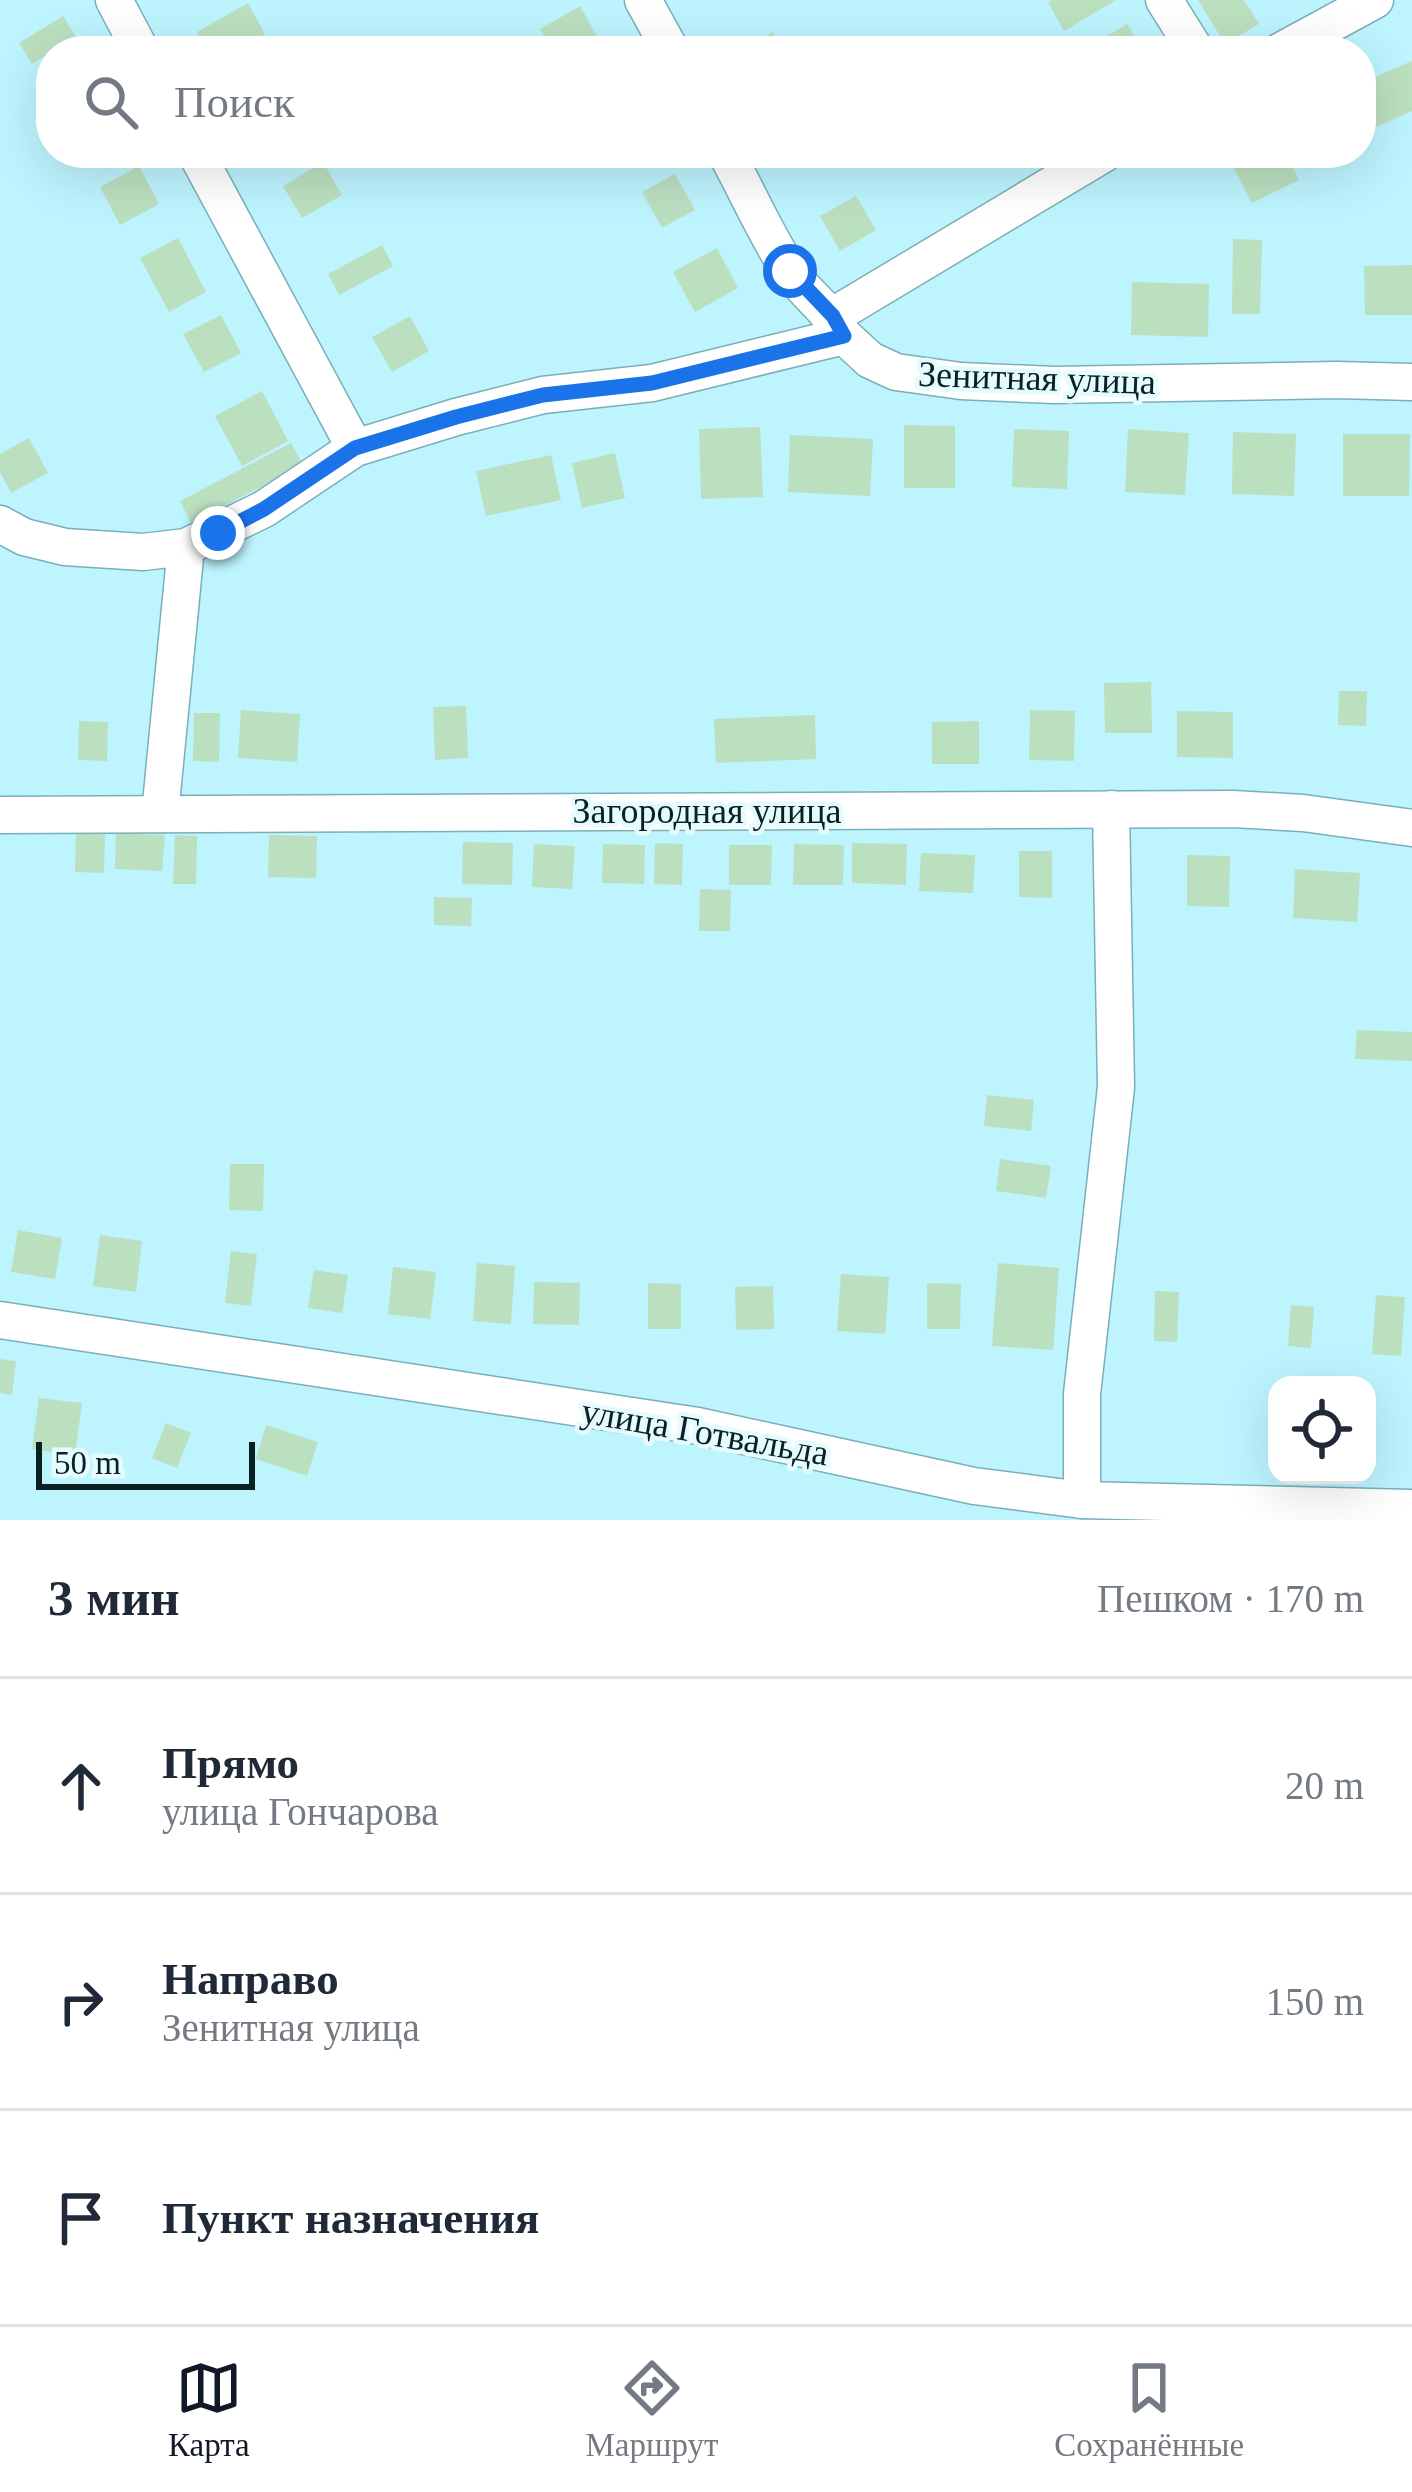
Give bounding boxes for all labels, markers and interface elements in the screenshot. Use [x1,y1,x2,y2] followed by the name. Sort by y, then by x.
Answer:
[36,36,1376,168] search box
[78,69,144,135] icon: search
[174,77,295,127] text: Поиск
[763,244,817,298] route start
[917,354,1157,402] street label: Зенитная улица
[191,506,245,560] route end
[573,791,841,831] street label: Загородная улица
[1268,1376,1376,1484] map controls
[1268,1376,1376,1484] button: locate
[578,1391,832,1473] street label: улица Готвальда
[36,1436,255,1489] scale bar
[54,1445,121,1481] text: 50 m
[48,1570,180,1626] text: 3 мин
[1097,1577,1364,1620] text: Пешком · 170 m
[162,1738,299,1788] text: Прямо
[48,1753,114,1819] icon: ahead
[1285,1764,1364,1807] text: 20 m
[162,1790,439,1833] text: улица Гончарова
[162,1954,339,2004] text: Направо
[48,1969,114,2035] icon: right
[1265,1980,1364,2023] text: 150 m
[162,2006,420,2049] text: Зенитная улица
[48,2185,114,2251] icon: arrive
[162,2193,539,2243] text: Пункт назначения
[168,2355,250,2464] tab: Карта
[586,2355,718,2464] tab: Маршрут
[1054,2355,1244,2464] tab: Сохранённые

